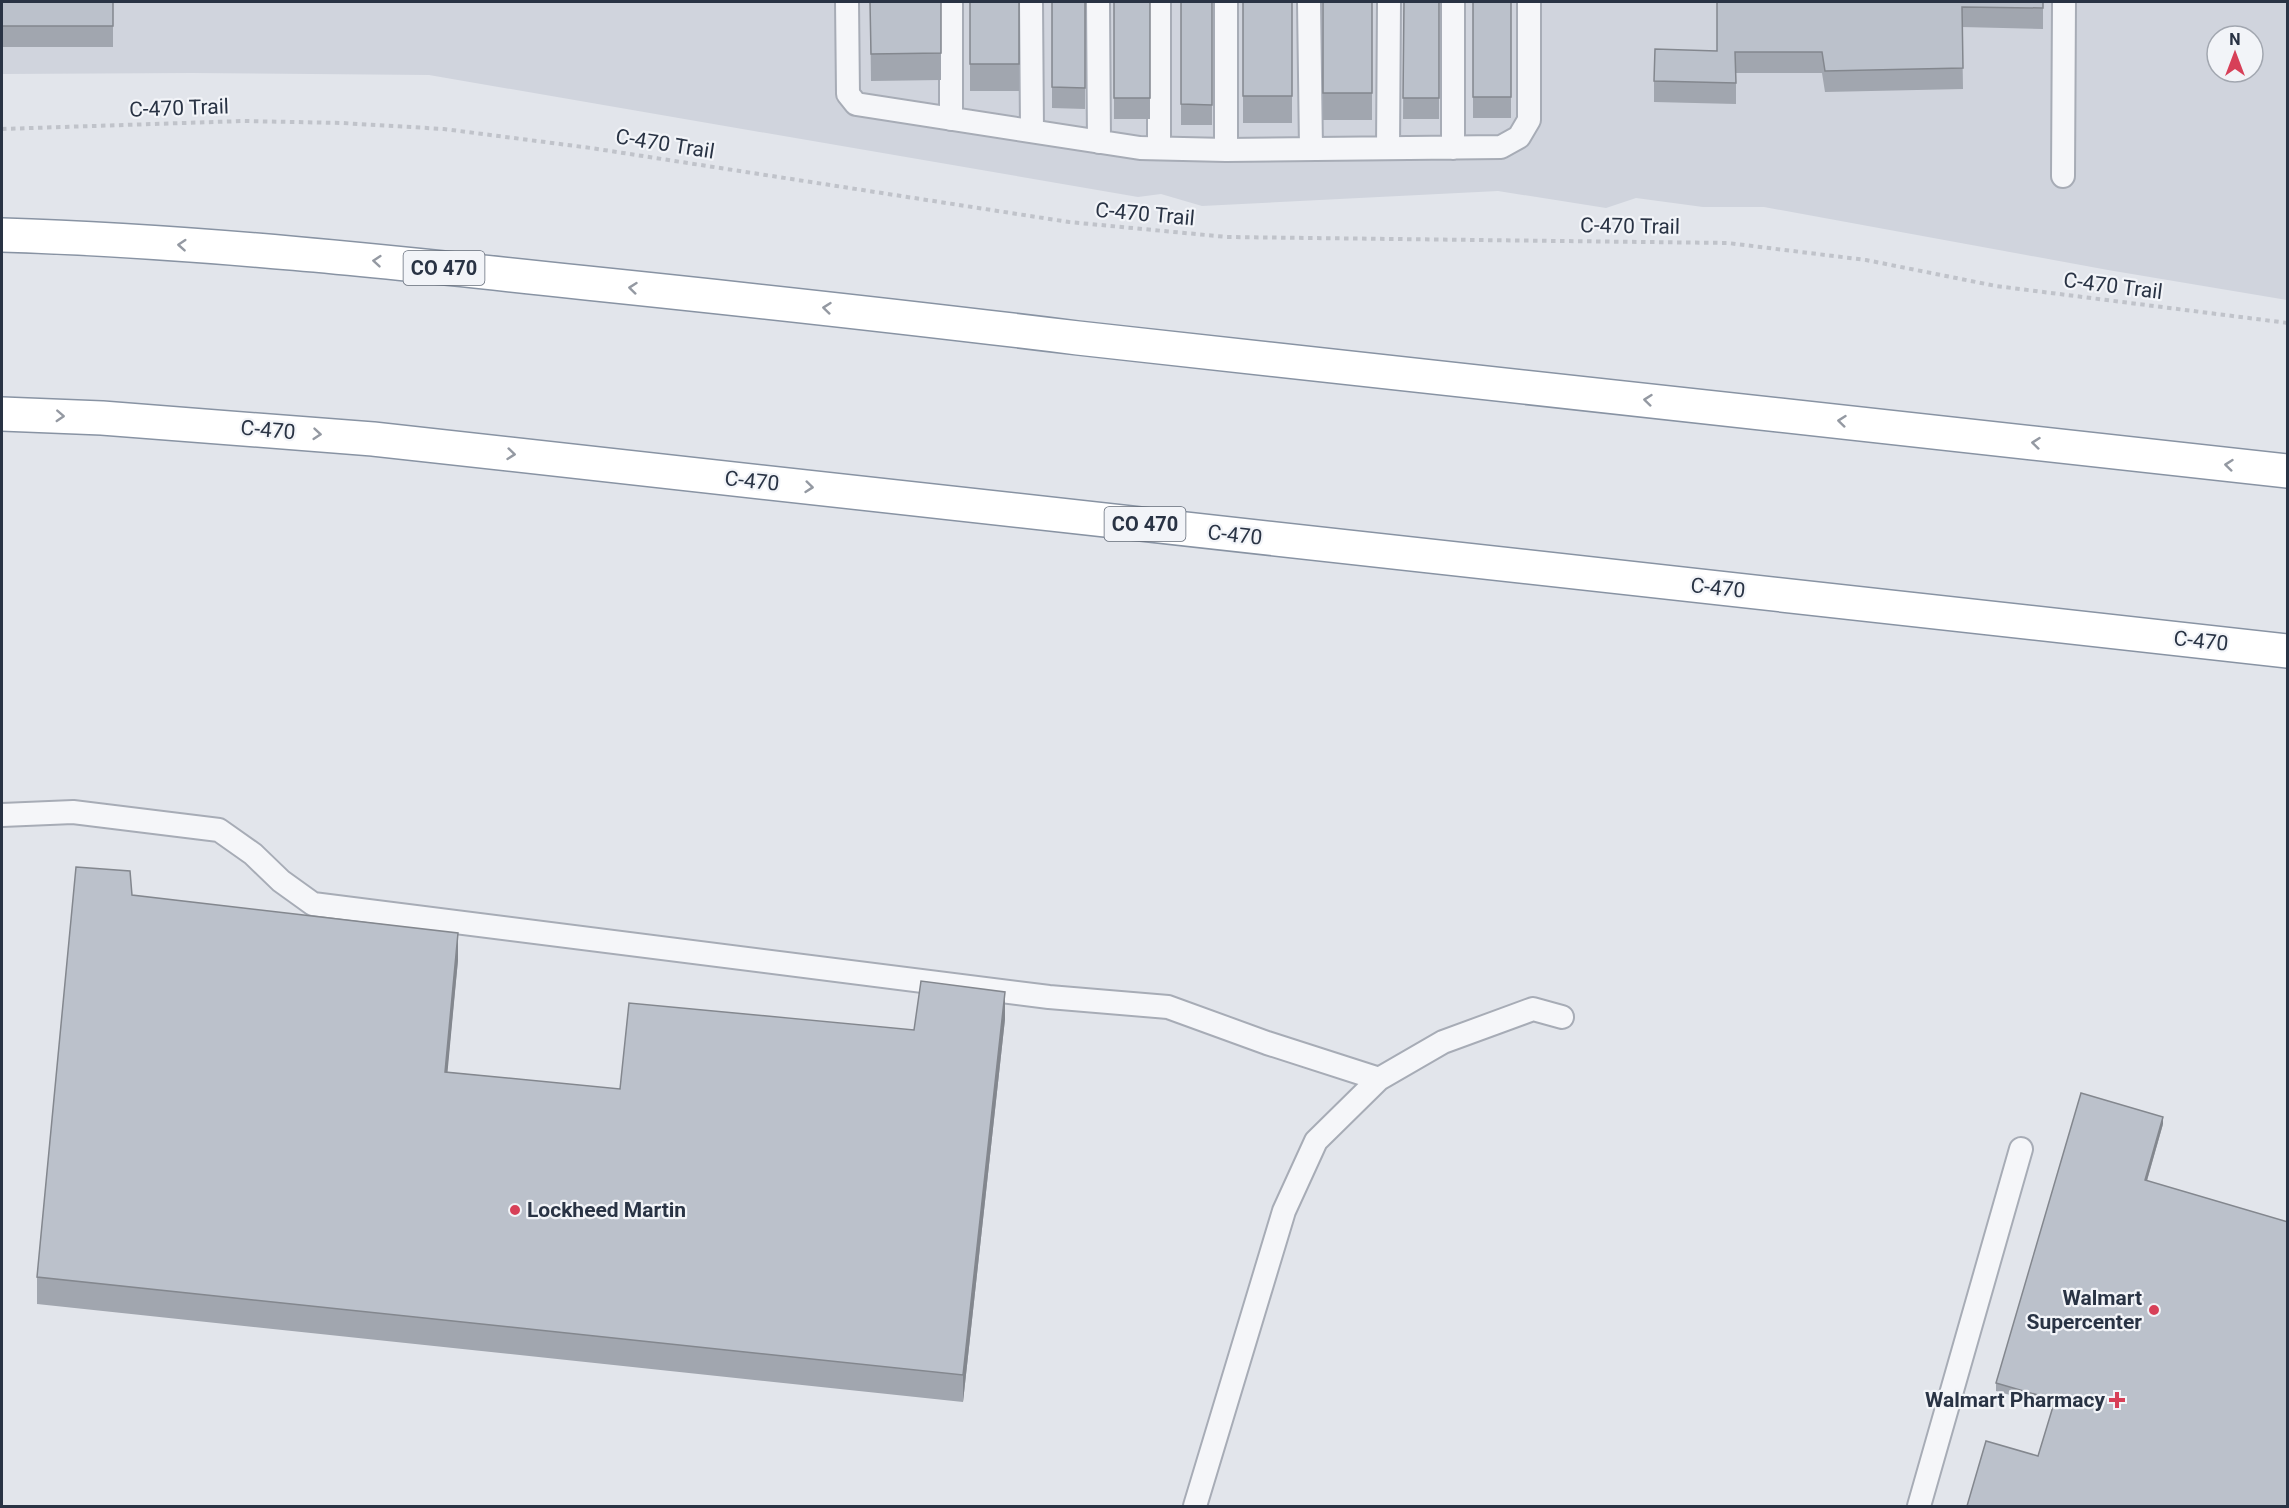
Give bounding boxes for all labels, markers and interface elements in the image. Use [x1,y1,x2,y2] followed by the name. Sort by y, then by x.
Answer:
[2205,24,2265,84] north arrow
[2229,30,2241,49] text: N
[129,94,229,122] street label: C-470 Trail
[614,124,716,164] street label: C-470 Trail
[1094,198,1196,230] street label: C-470 Trail
[1580,213,1680,239] street label: C-470 Trail
[178,239,187,252] one-way arrow
[404,251,484,285] road number: CO 470
[372,255,381,268] one-way arrow
[2062,268,2164,304] street label: C-470 Trail
[629,282,638,295] one-way arrow
[823,302,832,315] one-way arrow
[1643,394,1653,407] one-way arrow
[55,409,64,422] one-way arrow
[1837,415,1846,428] one-way arrow
[240,416,296,444] street label: C-470
[313,427,322,440] one-way arrow
[2031,437,2040,450] one-way arrow
[507,447,516,460] one-way arrow
[2225,459,2234,471] one-way arrow
[723,466,781,496] street label: C-470
[805,480,814,493] one-way arrow
[1104,507,1186,541] road number: CO 470
[1206,520,1264,550] street label: C-470
[1689,573,1747,603] street label: C-470
[2172,626,2230,656] street label: C-470
[527,1198,686,1222] place label: Lockheed Martin
[508,1203,522,1217] marker: Lockheed Martin
[2026,1286,2142,1334] place label: Walmart Supercenter
[2147,1303,2161,1317] marker: Walmart Supercenter
[1925,1388,2105,1412] place label: Walmart Pharmacy
[2110,1393,2124,1407] marker: Walmart Pharmacy

